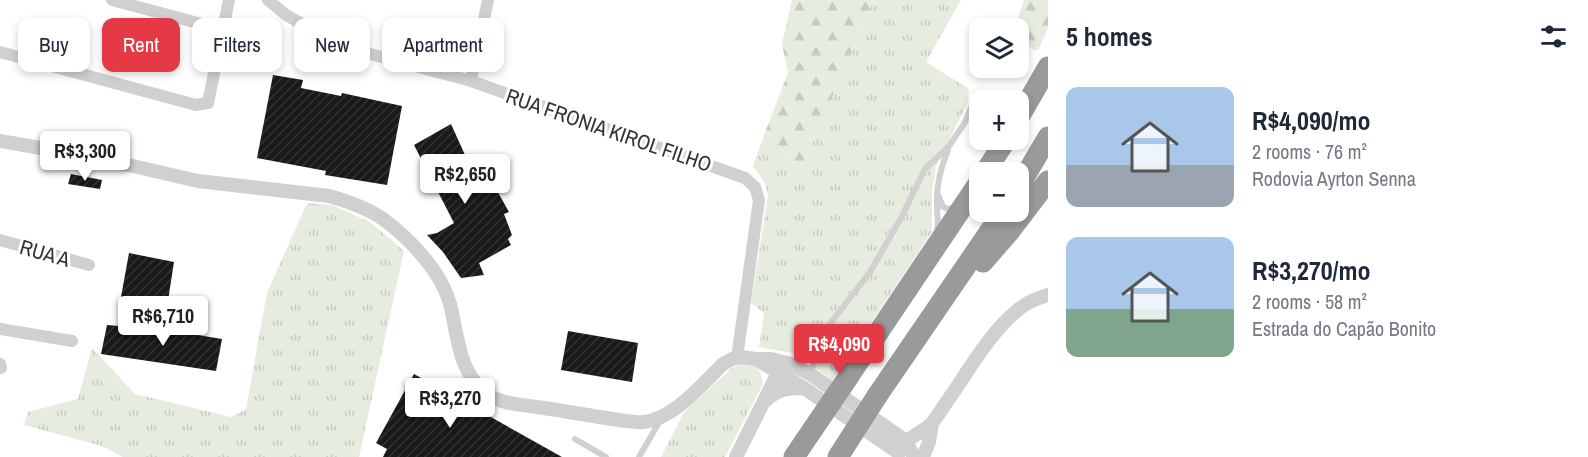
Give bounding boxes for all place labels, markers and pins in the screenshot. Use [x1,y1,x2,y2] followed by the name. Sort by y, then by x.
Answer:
[30,131,140,182] pin: R$3,300
[410,154,520,205] pin: R$2,650
[108,296,218,347] pin: R$6,710
[784,324,894,375] pin: R$4,090
[395,378,505,429] pin: R$3,270

